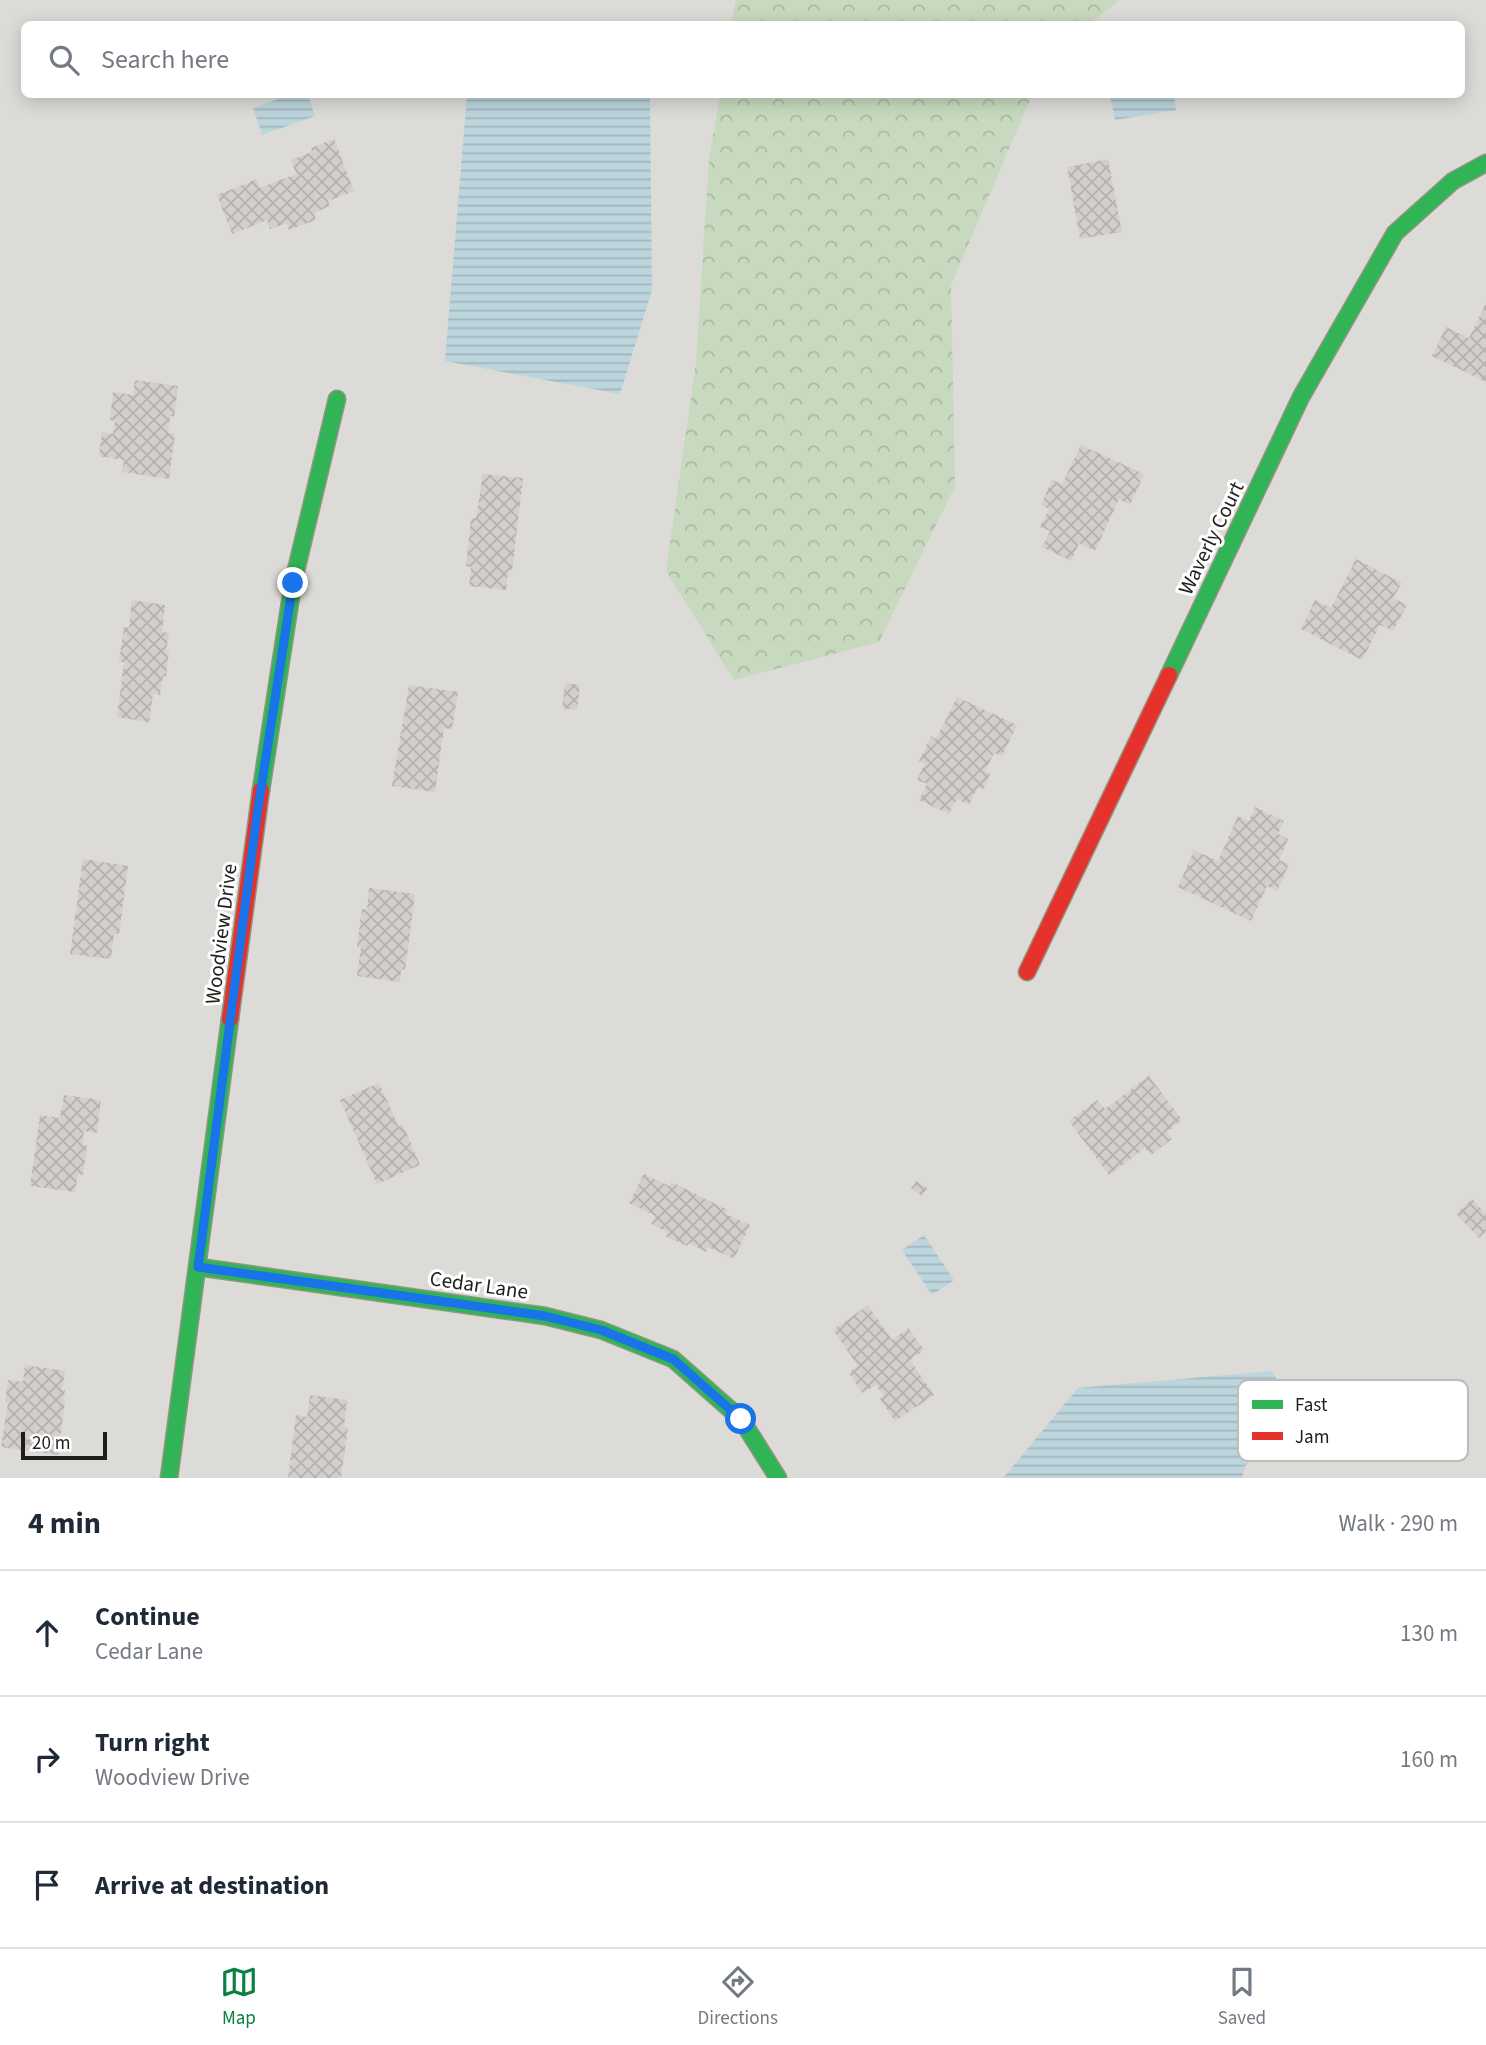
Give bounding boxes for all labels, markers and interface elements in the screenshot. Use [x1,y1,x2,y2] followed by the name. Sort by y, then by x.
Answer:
[21,21,1465,98] search box
[45,41,83,79] icon: search
[101,41,229,78] text: Search here
[1171,476,1251,600] street label: Waverly Court
[277,567,308,598] route end
[198,862,244,1006] street label: Woodview Drive
[428,1263,530,1307] street label: Cedar Lane
[1238,1380,1468,1461] legend
[1295,1392,1328,1419] text: Fast
[725,1403,756,1434] route start
[1295,1424,1329,1451] text: Jam
[21,1429,107,1461] scale bar
[32,1430,70,1457] text: 20 m
[28,1502,101,1545] text: 4 min
[1339,1507,1458,1540] text: Walk · 290 m
[95,1598,200,1635] text: Continue
[28,1614,66,1652] icon: ahead
[1400,1617,1458,1650] text: 130 m
[95,1635,203,1668] text: Cedar Lane
[95,1724,210,1761] text: Turn right
[28,1740,66,1778] icon: right
[1400,1743,1458,1776] text: 160 m
[95,1761,250,1794] text: Woodview Drive
[28,1866,66,1904] icon: arrive
[95,1867,329,1904] text: Arrive at destination
[220,1963,258,2032] tab: Map
[698,1963,778,2032] tab: Directions
[1218,1963,1266,2032] tab: Saved

